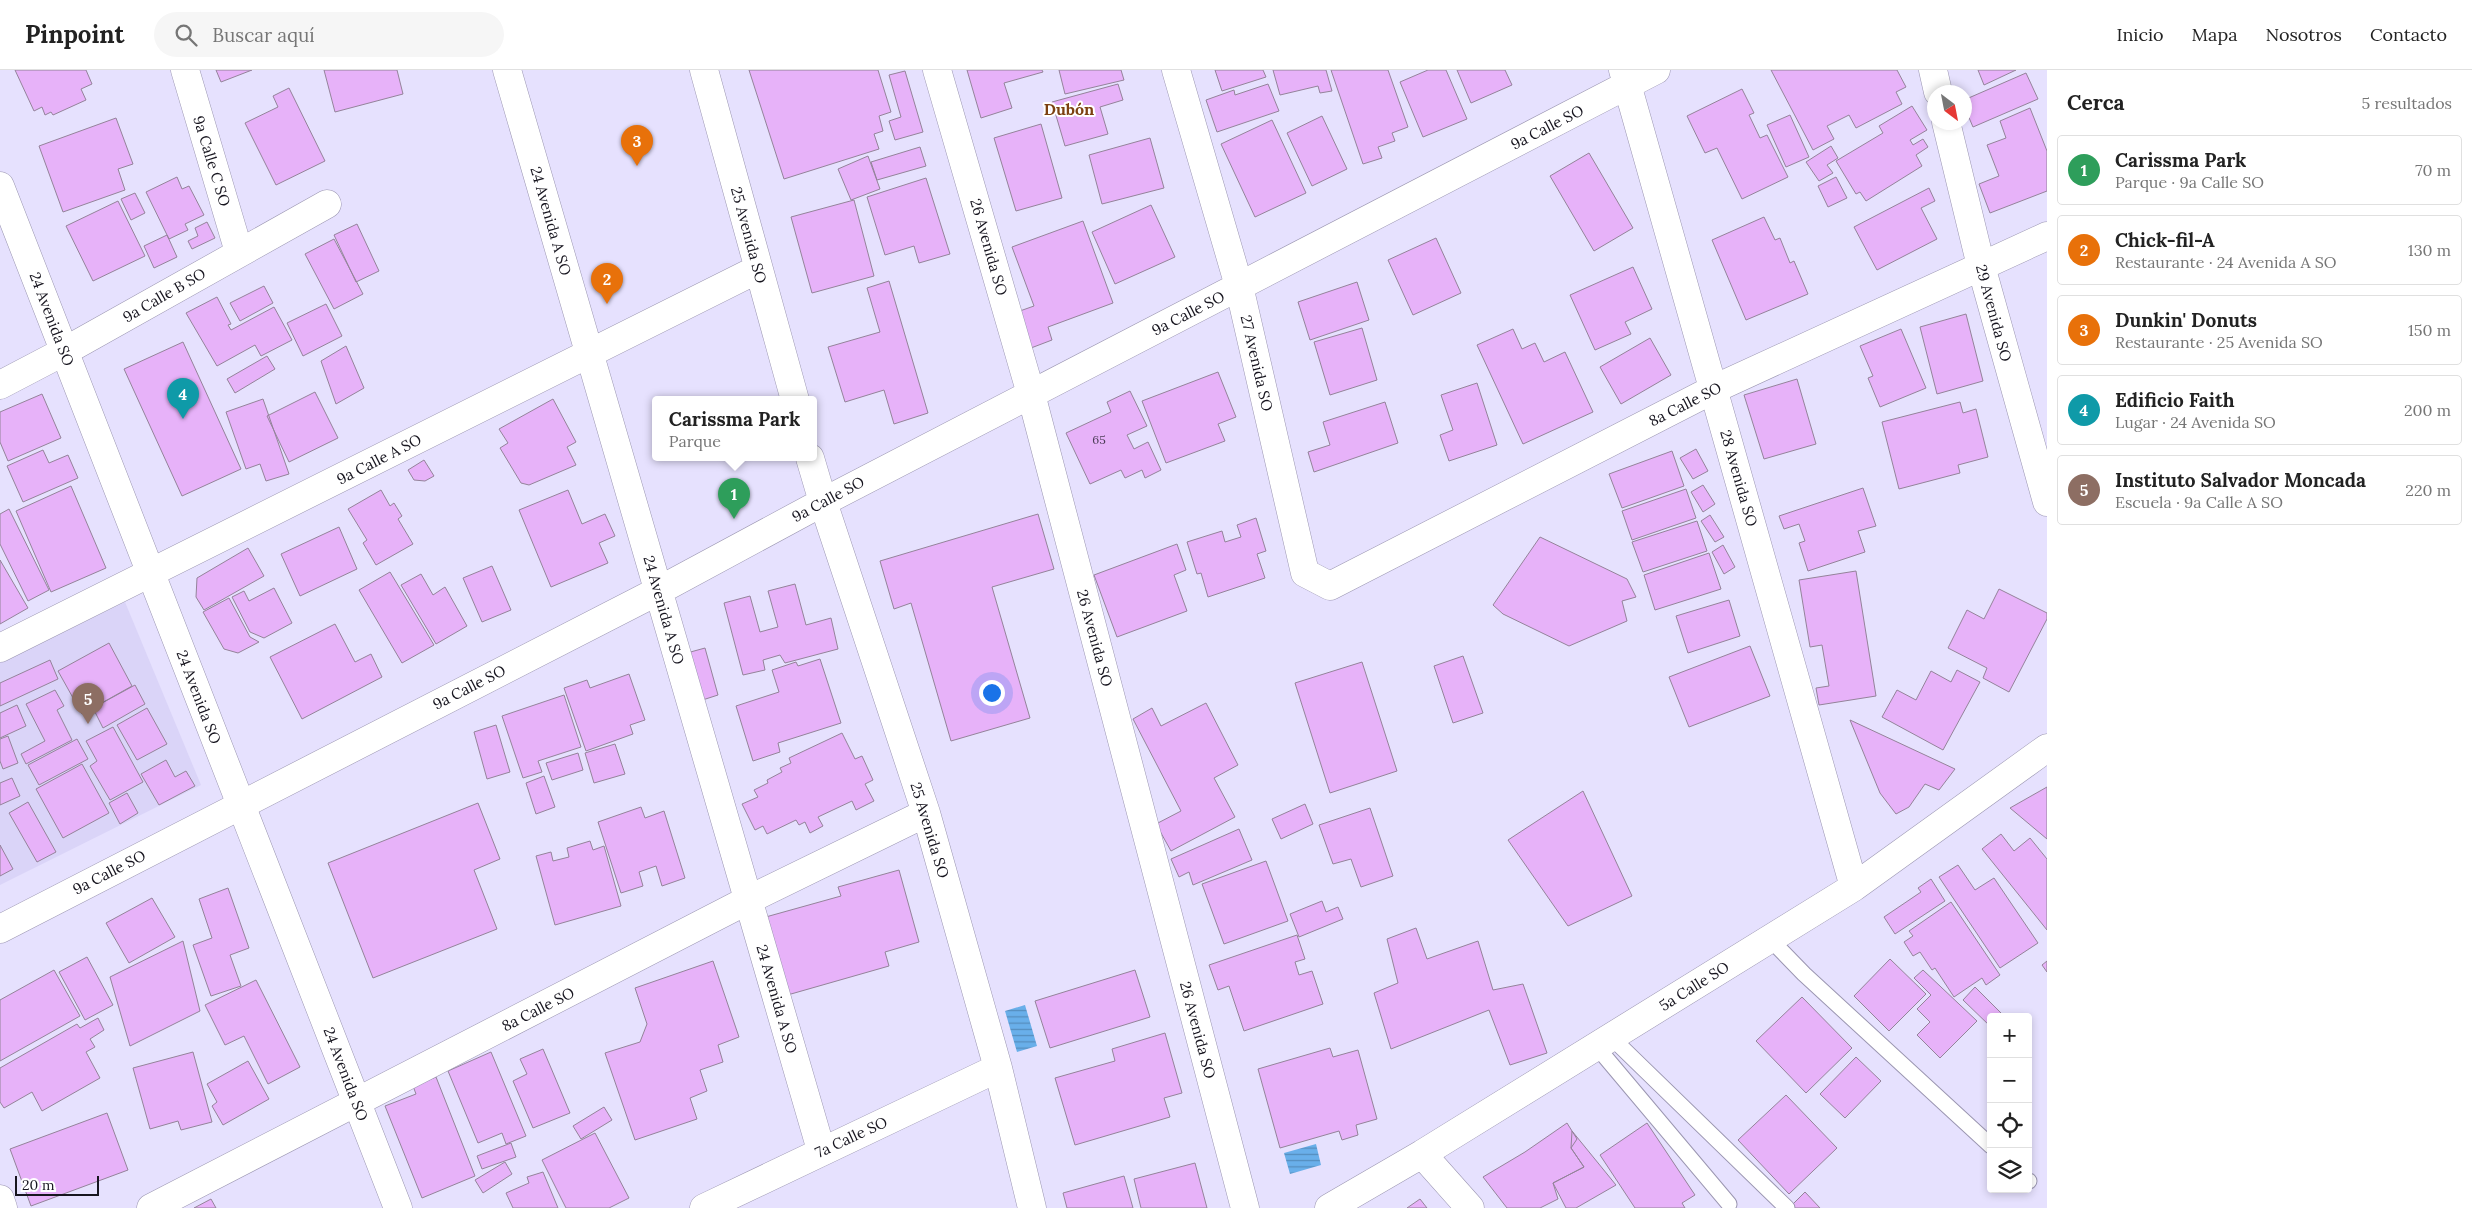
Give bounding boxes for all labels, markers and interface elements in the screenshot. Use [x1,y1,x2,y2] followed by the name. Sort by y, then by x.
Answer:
[154,12,504,57] search box
[25,19,124,50] text: Pinpoint
[172,21,200,49] icon: search
[212,23,315,47] text: Buscar aquí
[2117,23,2164,46] text: Inicio
[2192,23,2237,46] text: Mapa
[2265,23,2342,46] text: Nosotros
[2370,23,2447,46] text: Contacto
[1927,85,1972,130] north arrow
[2067,89,2125,116] text: Cerca
[2361,93,2452,113] text: 5 resultados
[1044,99,1094,119] district label: Dubón
[1507,101,1587,153] street label: 9a Calle SO
[189,113,235,209] street label: 9a Calle C SO
[621,125,653,166] pin: 3
[2115,148,2246,172] text: Carissma Park
[2081,160,2087,180] text: 1
[2415,160,2451,180] text: 70 m
[526,164,576,278] street label: 24 Avenida A SO
[2115,172,2264,192] text: Parque · 9a Calle SO
[727,185,771,285] street label: 25 Avenida SO
[966,196,1012,298] street label: 26 Avenida SO
[2115,228,2215,252] text: Chick-fil-A
[2080,240,2088,260] text: 2
[2408,240,2451,260] text: 130 m
[2115,252,2337,272] text: Restaurante · 24 Avenida A SO
[1972,262,2016,364] street label: 29 Avenida SO
[591,263,623,304] pin: 2
[119,264,209,326] street label: 9a Calle B SO
[25,269,79,369] street label: 24 Avenida SO
[1148,287,1228,339] street label: 9a Calle SO
[2115,308,2257,332] text: Dunkin' Donuts
[1237,313,1277,413] street label: 27 Avenida SO
[2080,320,2088,340] text: 3
[2408,320,2451,340] text: 150 m
[2115,332,2323,352] text: Restaurante · 25 Avenida SO
[167,378,199,419] pin: 4
[1645,378,1725,430] street label: 8a Calle SO
[2115,388,2235,412] text: Edificio Faith
[652,396,817,461] popup
[2080,400,2088,420] text: 4
[2404,400,2451,420] text: 200 m
[669,407,800,431] text: Carissma Park
[2115,412,2276,432] text: Lugar · 24 Avenida SO
[1716,428,1762,529] street label: 28 Avenida SO
[333,429,425,488] street label: 9a Calle A SO
[669,431,721,451] text: Parque
[1092,432,1106,447] house number: 65
[2115,468,2366,492] text: Instituto Salvador Moncada
[789,472,868,526] street label: 9a Calle SO
[718,478,750,519] pin: 1
[2080,480,2088,500] text: 5
[2405,480,2451,500] text: 220 m
[2115,492,2283,512] text: Escuela · 9a Calle A SO
[639,553,689,667] street label: 24 Avenida A SO
[1073,587,1117,689] street label: 26 Avenida SO
[172,647,226,747] street label: 24 Avenida SO
[429,661,509,713] street label: 9a Calle SO
[979,680,1005,706] your location
[72,683,104,724] pin: 5
[906,780,954,880] street label: 25 Avenida SO
[69,846,149,898] street label: 9a Calle SO
[752,942,802,1056] street label: 24 Avenida A SO
[1656,957,1732,1015] street label: 5a Calle SO
[1176,979,1220,1081] street label: 26 Avenida SO
[498,983,578,1035] street label: 8a Calle SO
[1987,1013,2032,1193] map controls
[1987,1013,2032,1058] button: +
[319,1024,373,1124] street label: 24 Avenida SO
[1987,1058,2032,1103] button: −
[1987,1103,2032,1148] button: locate
[812,1112,890,1162] street label: 7a Calle SO
[1987,1148,2032,1193] button: layers
[15,1173,99,1196] scale bar
[22,1176,54,1194] text: 20 m

